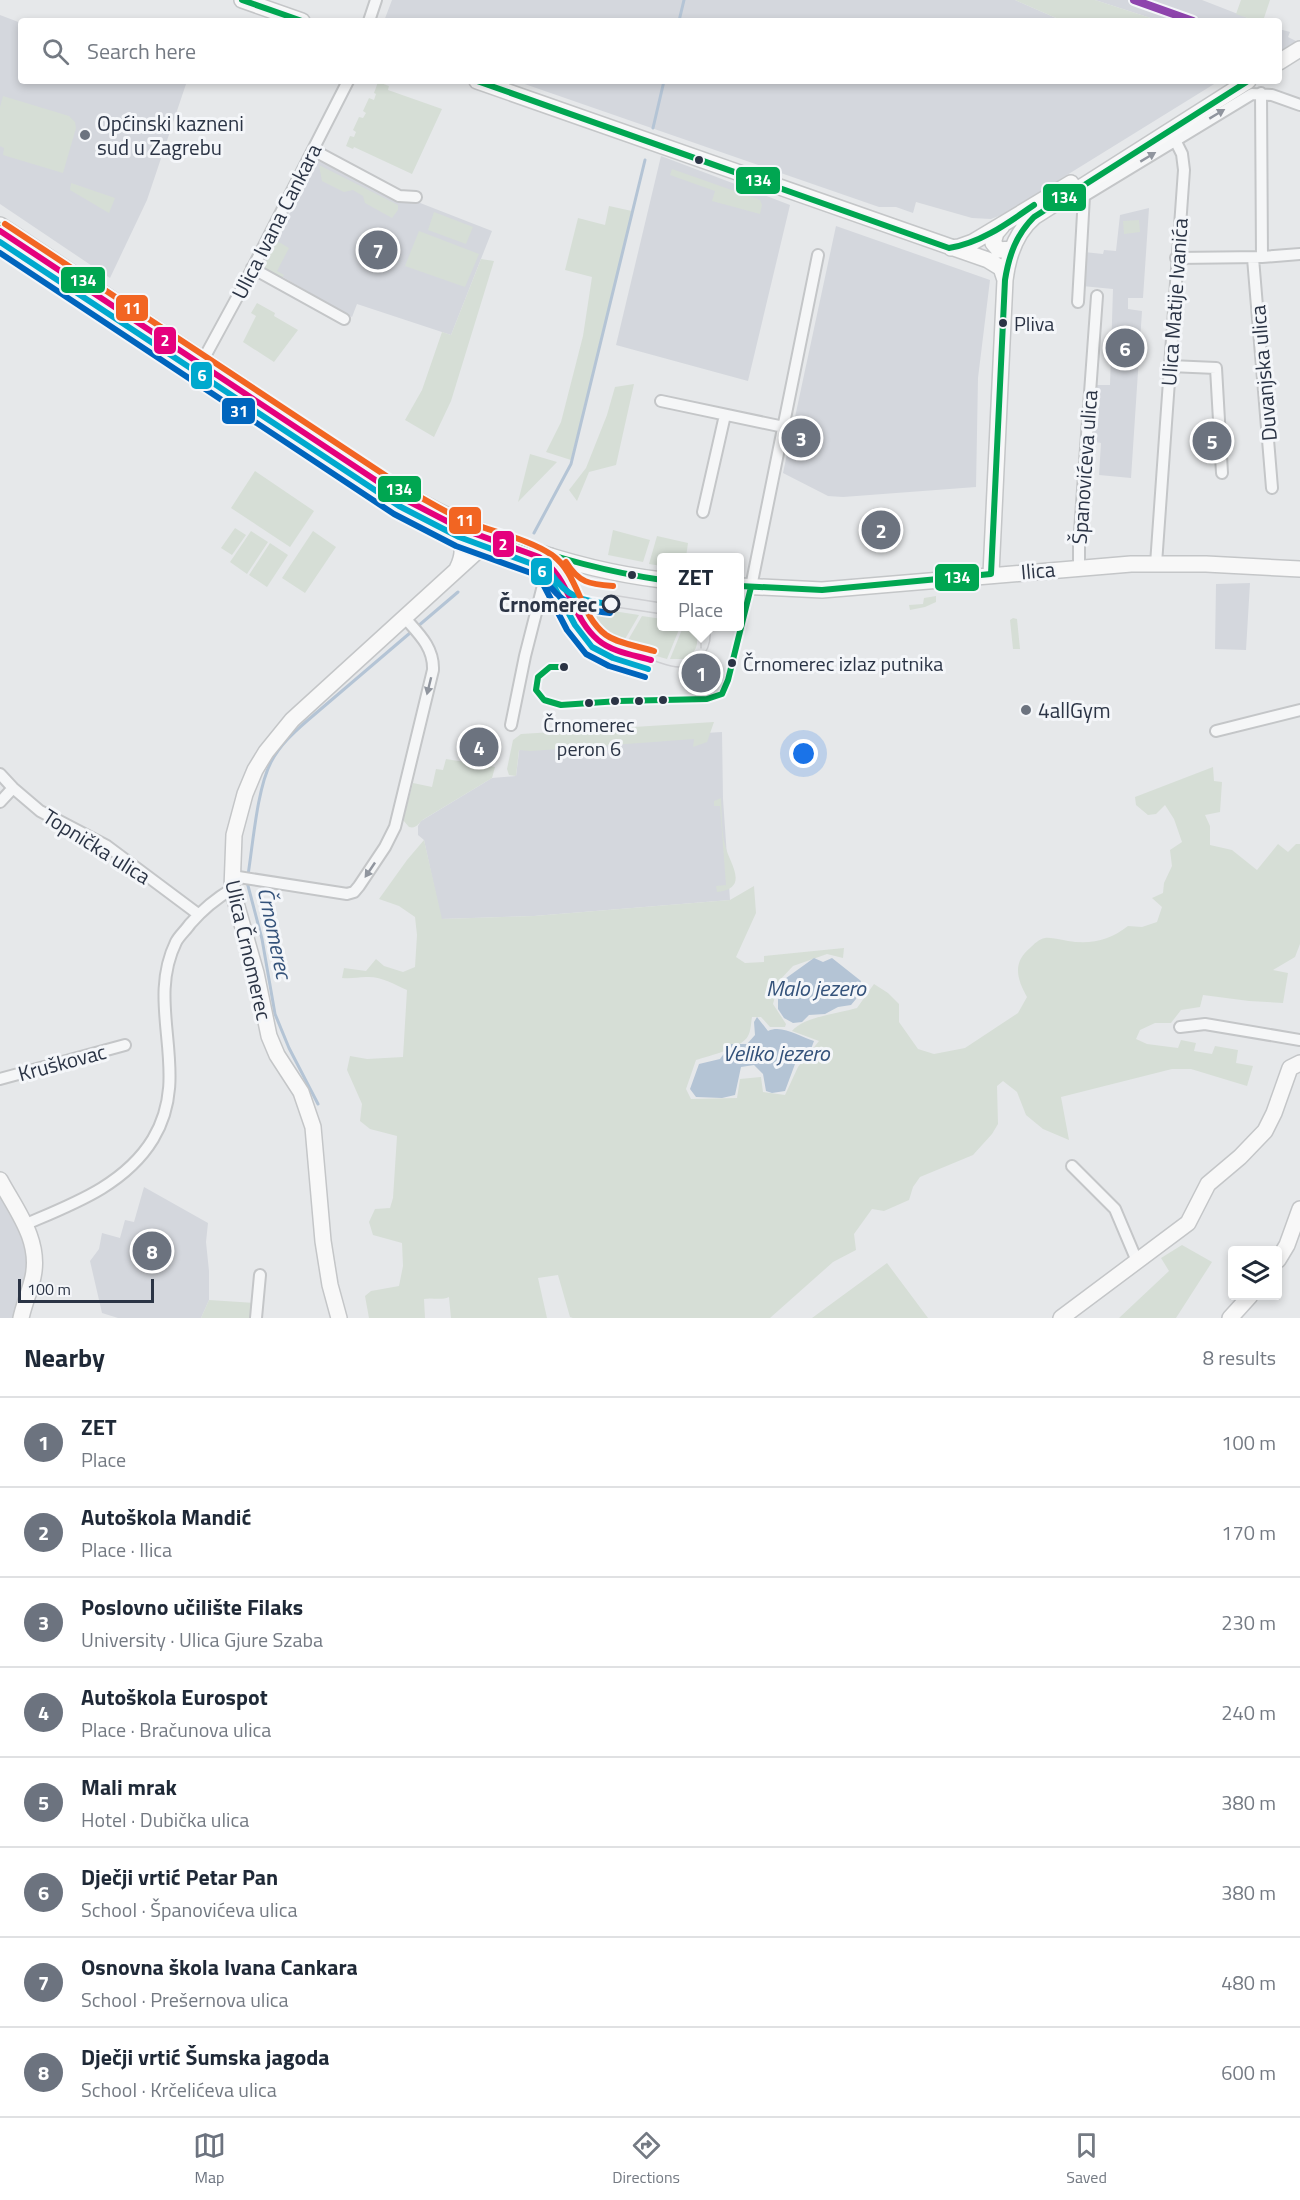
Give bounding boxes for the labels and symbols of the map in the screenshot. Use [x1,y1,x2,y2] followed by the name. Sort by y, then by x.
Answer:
[97,107,244,163] place label: Općinski kazneni sud u Zagrebu
[1209,109,1225,120] one-way arrow
[78,128,92,142] marker: Općinski kazneni sud u Zagrebu
[223,137,329,304] street label: Ulica Ivana Cankara
[1140,151,1156,162] one-way arrow
[693,154,705,166] unlabelled marker
[735,166,781,195] line badge: 134
[745,168,771,192] text: 134
[1042,183,1087,212] line badge: 134
[1051,185,1077,209] text: 134
[1152,216,1196,387] street label: Ulica Matije Ivanića
[358,228,398,272] pin: 7
[60,266,106,294] line badge: 134
[70,268,96,292] text: 134
[115,294,149,322] line badge: 11
[123,296,141,320] text: 11
[1241,303,1285,442] street label: Duvanjska ulica
[1014,308,1054,339] place label: Pliva
[997,317,1009,329] marker: Pliva
[153,326,177,355] line badge: 2
[1106,326,1144,370] pin: 6
[161,328,169,352] text: 2
[190,361,213,390] line badge: 6
[198,363,207,387] text: 6
[1063,388,1105,545] street label: Španovićeva ulica
[221,397,256,425] line badge: 31
[230,399,248,423] text: 31
[782,416,820,460] pin: 3
[1192,418,1232,464] pin: 5
[377,475,422,503] line badge: 134
[386,477,412,501] text: 134
[448,506,482,535] line badge: 11
[456,508,474,532] text: 11
[862,508,900,552] pin: 2
[492,530,515,558] line badge: 2
[499,532,507,556] text: 2
[1020,553,1057,587] street label: Ilica
[530,557,553,586] line badge: 6
[538,559,547,583] text: 6
[934,563,980,592] line badge: 134
[944,565,970,589] text: 134
[626,569,638,581] unlabelled marker
[499,588,597,620] place label: Črnomerec
[602,595,620,613] marker: Črnomerec
[743,648,943,679] place label: Črnomerec izlaz putnika
[682,650,720,696] pin: 1
[726,657,738,669] marker: Črnomerec izlaz putnika
[558,661,570,673] unlabelled marker
[424,677,434,695] one-way arrow
[657,694,669,706] unlabelled marker
[1038,694,1110,726] place label: 4allGym
[609,695,621,707] unlabelled marker
[633,695,645,707] unlabelled marker
[583,697,595,709] marker: Črnomerec peron 6
[1019,703,1033,717] marker: 4allGym
[543,709,635,764] place label: Črnomerec peron 6
[460,724,498,770] pin: 4
[789,739,818,768] your location
[37,800,157,892] street label: Topnička ulica
[364,862,375,878] one-way arrow
[217,877,281,1023] street label: Ulica Črnomerec
[249,884,302,984] water label: Črnomerec
[766,971,867,1005] water label: Malo jezero
[14,1035,110,1089] street label: Kruškovac
[722,1036,831,1070] water label: Veliko jezero
[132,1228,172,1274] pin: 8
[18,1276,154,1304] scale bar

